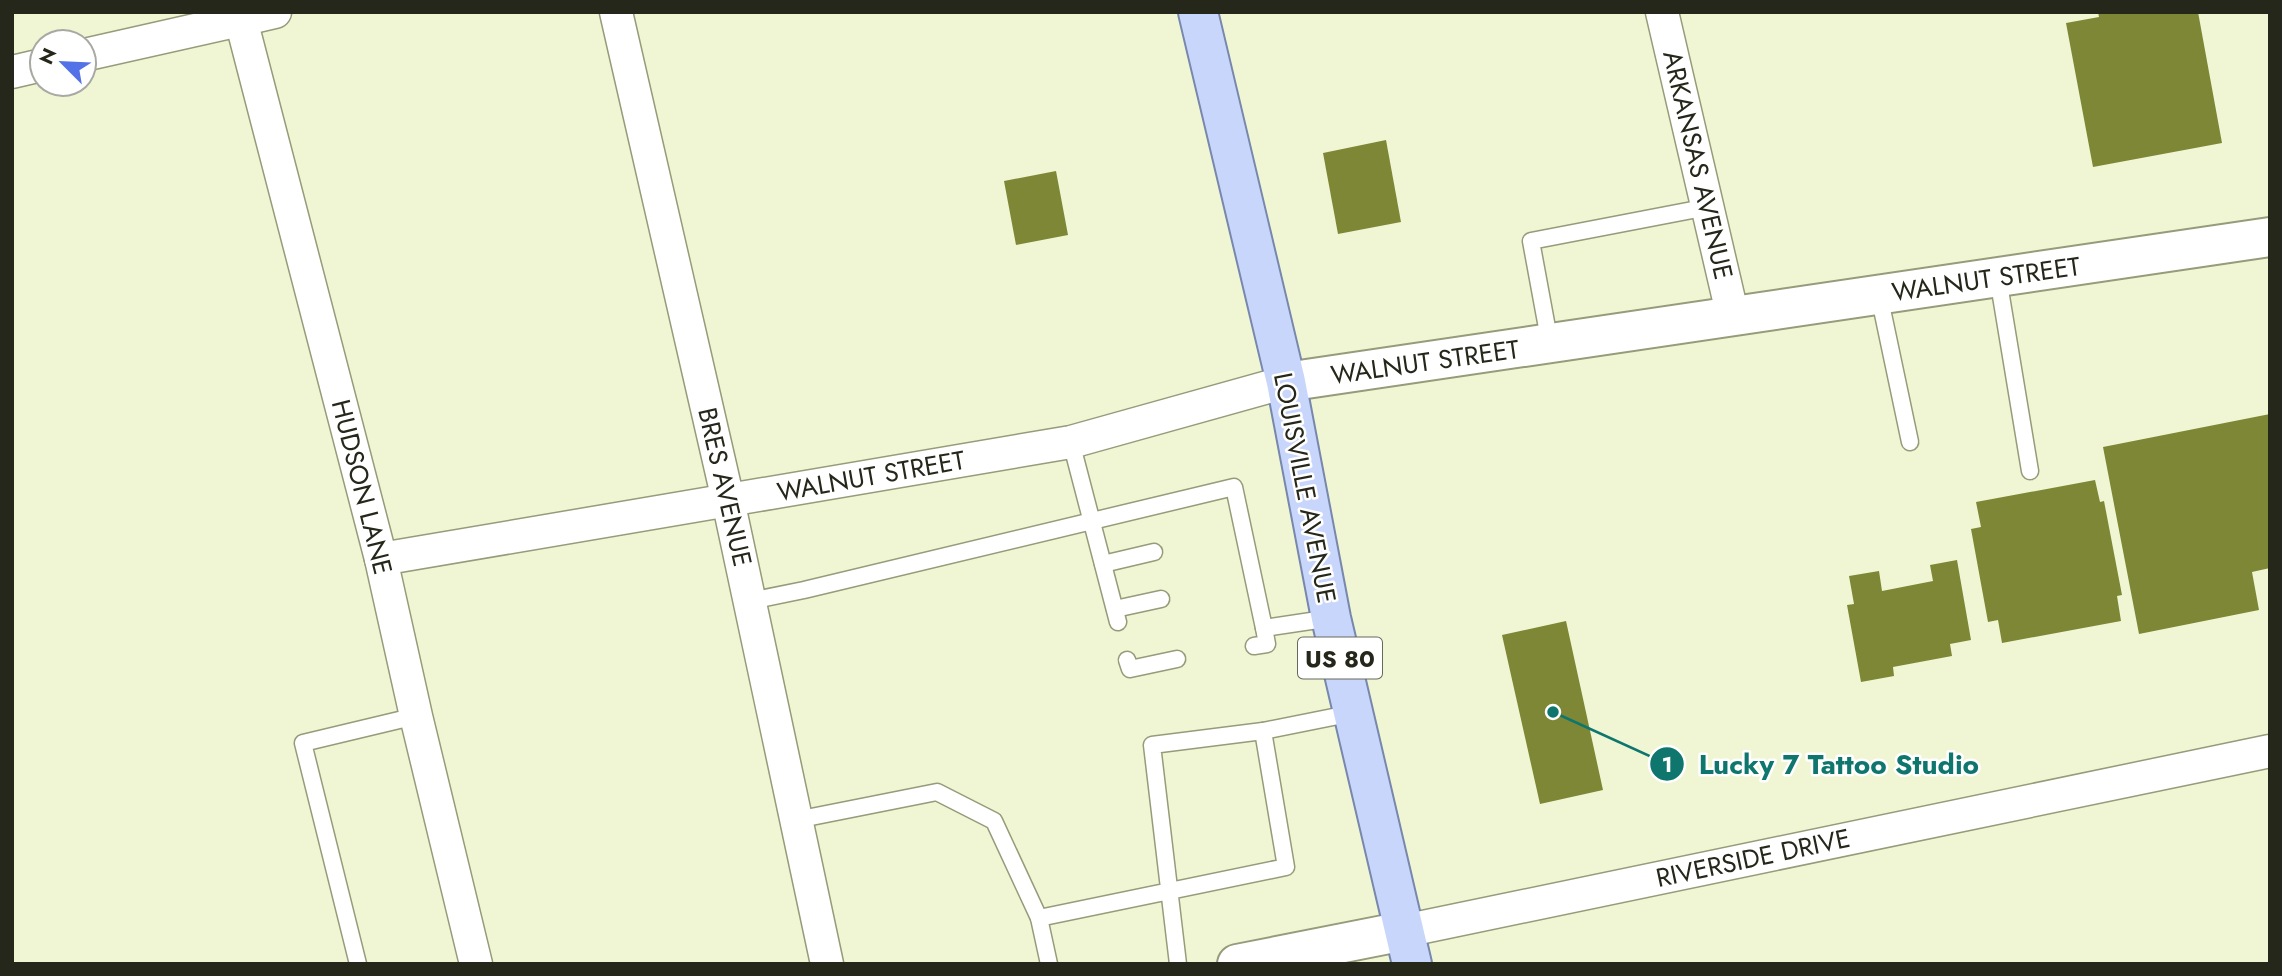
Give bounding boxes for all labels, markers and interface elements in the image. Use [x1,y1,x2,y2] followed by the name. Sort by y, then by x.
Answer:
[28,28,98,98] north arrow
[33,44,63,69] text: N
[1653,47,1743,283] street label: ARKANSAS AVENUE
[1889,247,2083,311] street label: WALNUT STREET
[1328,330,1522,394] street label: WALNUT STREET
[1264,369,1346,607] street label: LOUISVILLE AVENUE
[322,395,402,579] street label: HUDSON LANE
[688,404,762,570] street label: BRES AVENUE
[774,441,968,511] street label: WALNUT STREET
[1298,638,1382,678] road number: US 80
[1649,740,1993,789] callout: Lucky 7 Tattoo Studio
[1699,744,1979,785] text: Lucky 7 Tattoo Studio
[1662,750,1672,780] text: 1
[1652,819,1854,897] street label: RIVERSIDE DRIVE

